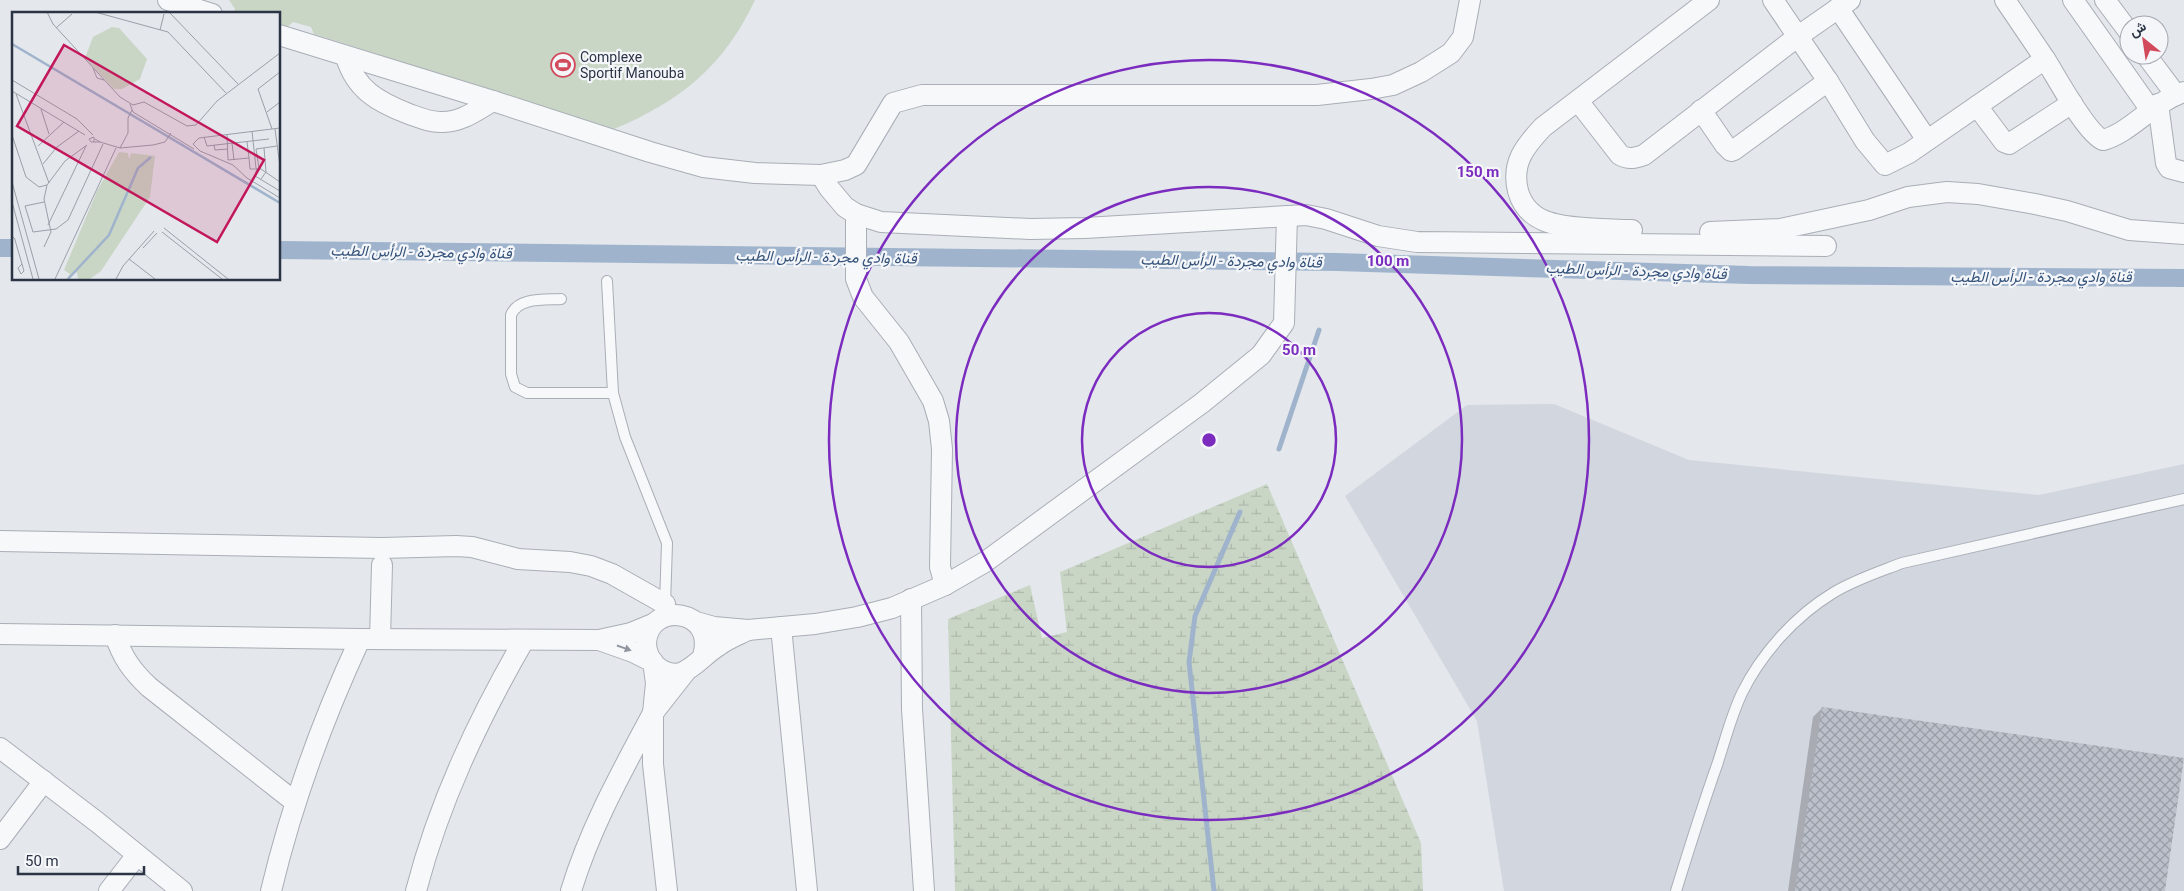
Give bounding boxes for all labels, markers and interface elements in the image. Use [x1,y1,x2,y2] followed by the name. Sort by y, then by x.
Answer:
[12,12,280,280] inset map
[2119,15,2169,65] north arrow
[2126,18,2149,41] text: ش
[580,49,684,81] place label: Complexe Sportif Manouba
[550,52,576,78] sports icon: Complexe Sportif Manouba
[1457,163,1499,181] text: 150 m
[330,241,513,266] water label: قناة وادي مجردة - الرأس الطيب
[735,246,918,271] water label: قناة وادي مجردة - الرأس الطيب
[1140,250,1323,275] water label: قناة وادي مجردة - الرأس الطيب
[1367,252,1409,270] text: 100 m
[1545,259,1728,286] water label: قناة وادي مجردة - الرأس الطيب
[1950,268,2133,289] water label: قناة وادي مجردة - الرأس الطيب
[1282,341,1316,359] text: 50 m
[1200,431,1218,449] centre of rings
[617,644,632,652] one-way arrow
[18,844,144,876] scale bar
[25,852,59,870] text: 50 m

